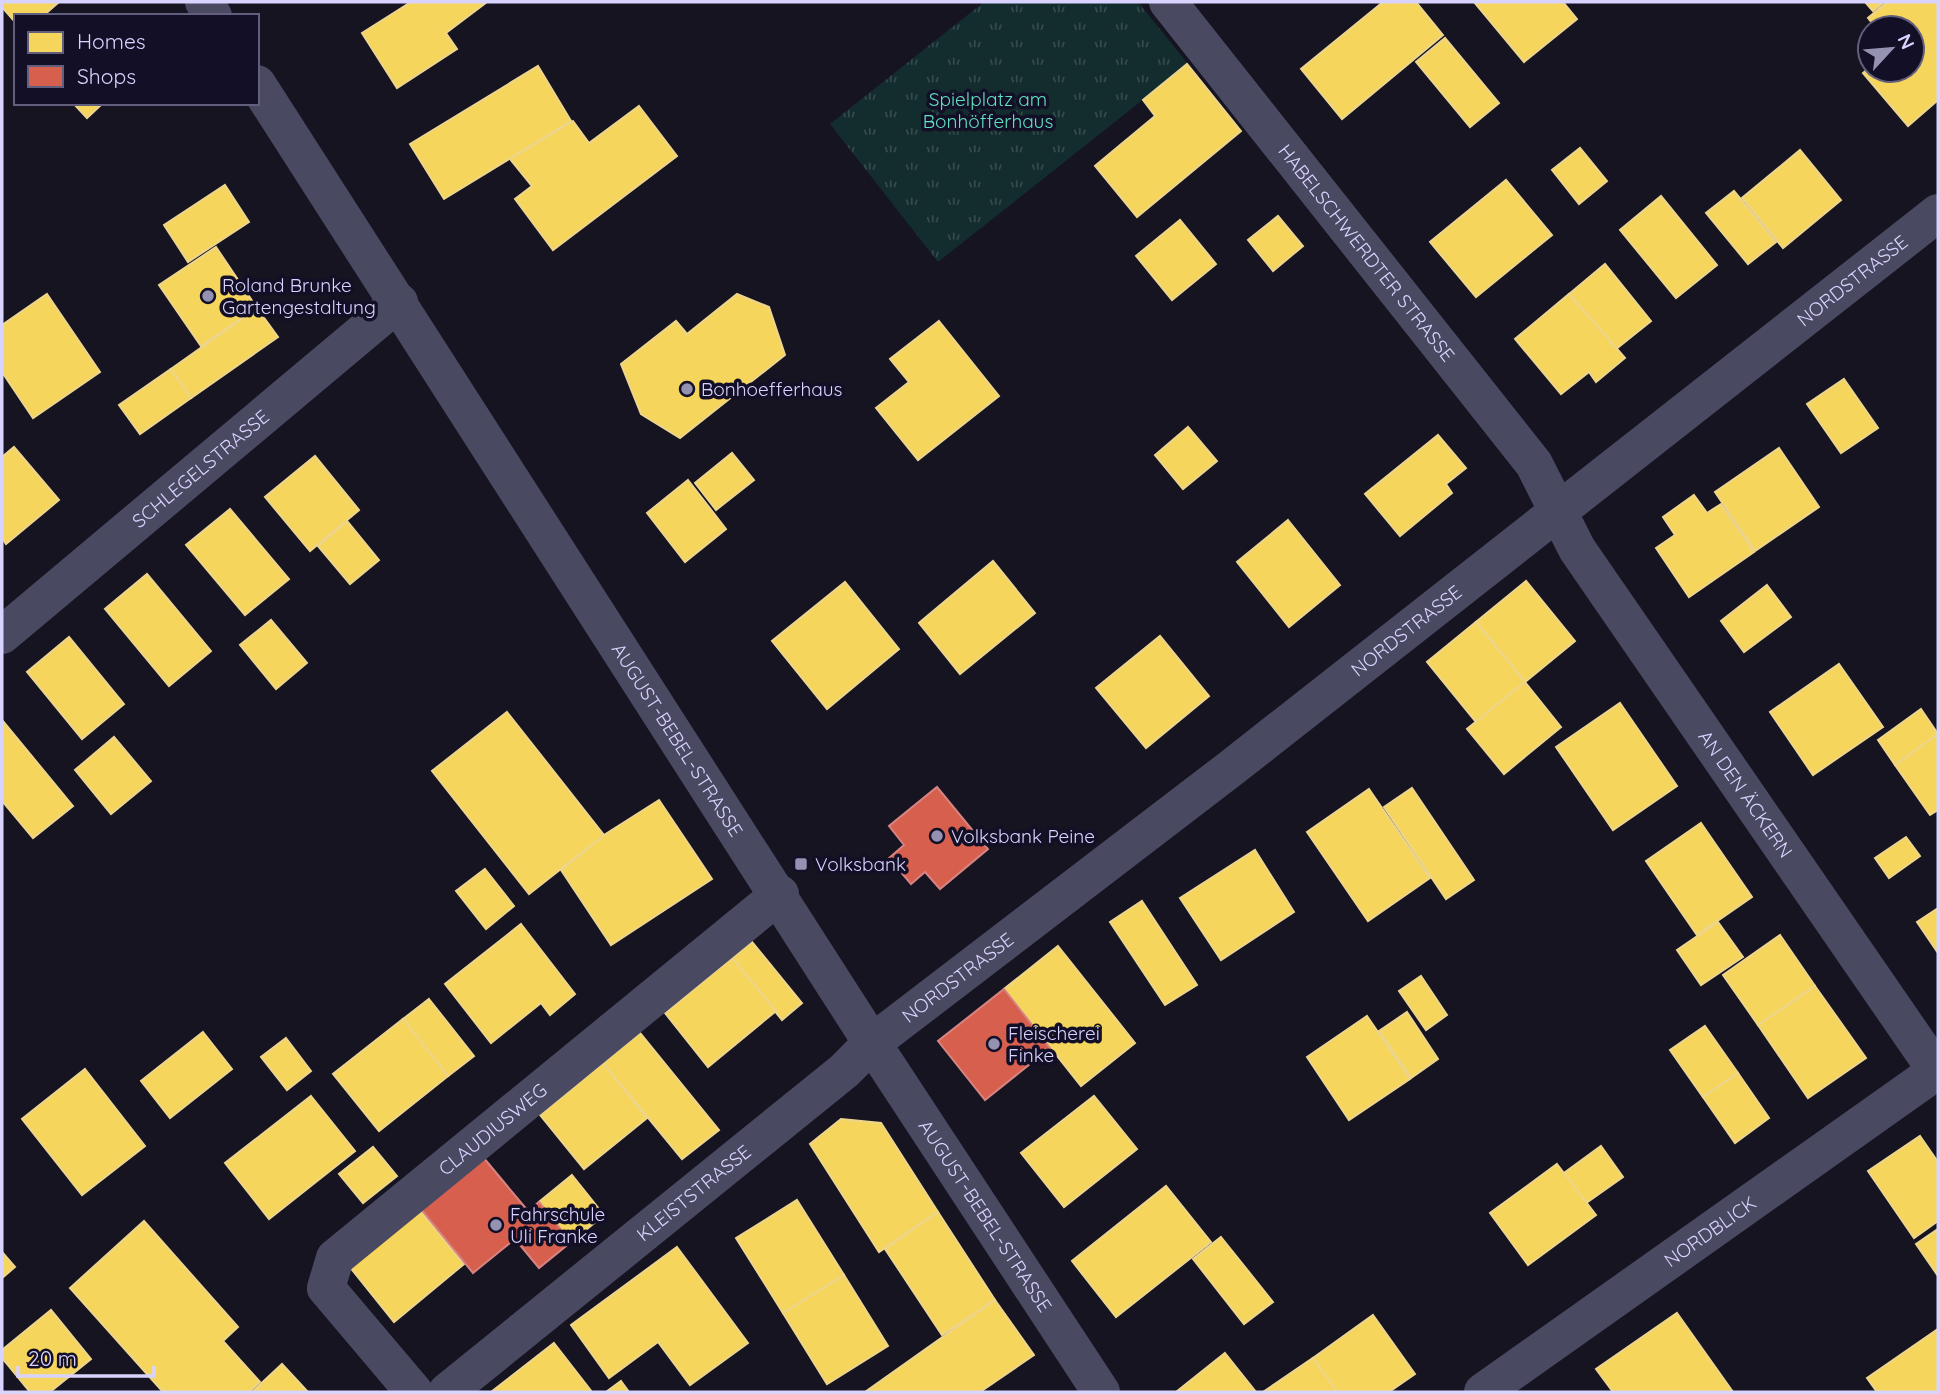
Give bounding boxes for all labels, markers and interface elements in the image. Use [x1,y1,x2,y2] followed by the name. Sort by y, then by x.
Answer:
[14,14,259,105] legend
[1856,14,1926,84] north arrow
[77,28,146,54] text: Homes
[1892,30,1920,53] text: N
[77,63,136,89] text: Shops
[923,87,1053,133] park label: Spielplatz am Bonhöfferhaus
[1273,139,1460,366] street label: HABELSCHWERDTER STRASSE
[1792,230,1912,331] street label: NORDSTRASSE
[222,273,376,319] place label: Roland Brunke Gartengestaltung
[200,288,216,304] marker: Roland Brunke Gartengestaltung
[701,377,842,401] place label: Bonhoefferhaus
[679,381,695,397] marker: Bonhoefferhaus
[127,404,274,533] street label: SCHLEGELSTRASSE
[1346,580,1466,682] street label: NORDSTRASSE
[607,639,748,841] street label: AUGUST-BEBEL-STRASSE
[1693,725,1798,862] street label: AN DEN ÄCKERN
[951,824,1095,848] place label: Volksbank Peine
[929,828,945,844] marker: Volksbank Peine
[815,852,906,876] place label: Volksbank
[793,856,809,872] marker: Volksbank
[897,927,1018,1028] street label: NORDSTRASSE
[1008,1021,1100,1067] place label: Fleischerei Finke
[986,1036,1002,1052] marker: Fleischerei Finke
[433,1078,552,1181] street label: CLAUDIUSWEG
[914,1115,1057,1317] street label: AUGUST-BEBEL-STRASSE
[632,1139,755,1246] street label: KLEISTSTRASSE
[1659,1191,1761,1272] street label: NORDBLICK
[510,1202,605,1248] place label: Fahrschule Uli Franke
[488,1217,504,1233] marker: Fahrschule Uli Franke
[18,1334,154,1378] scale bar
[28,1345,77,1371] text: 20 m

